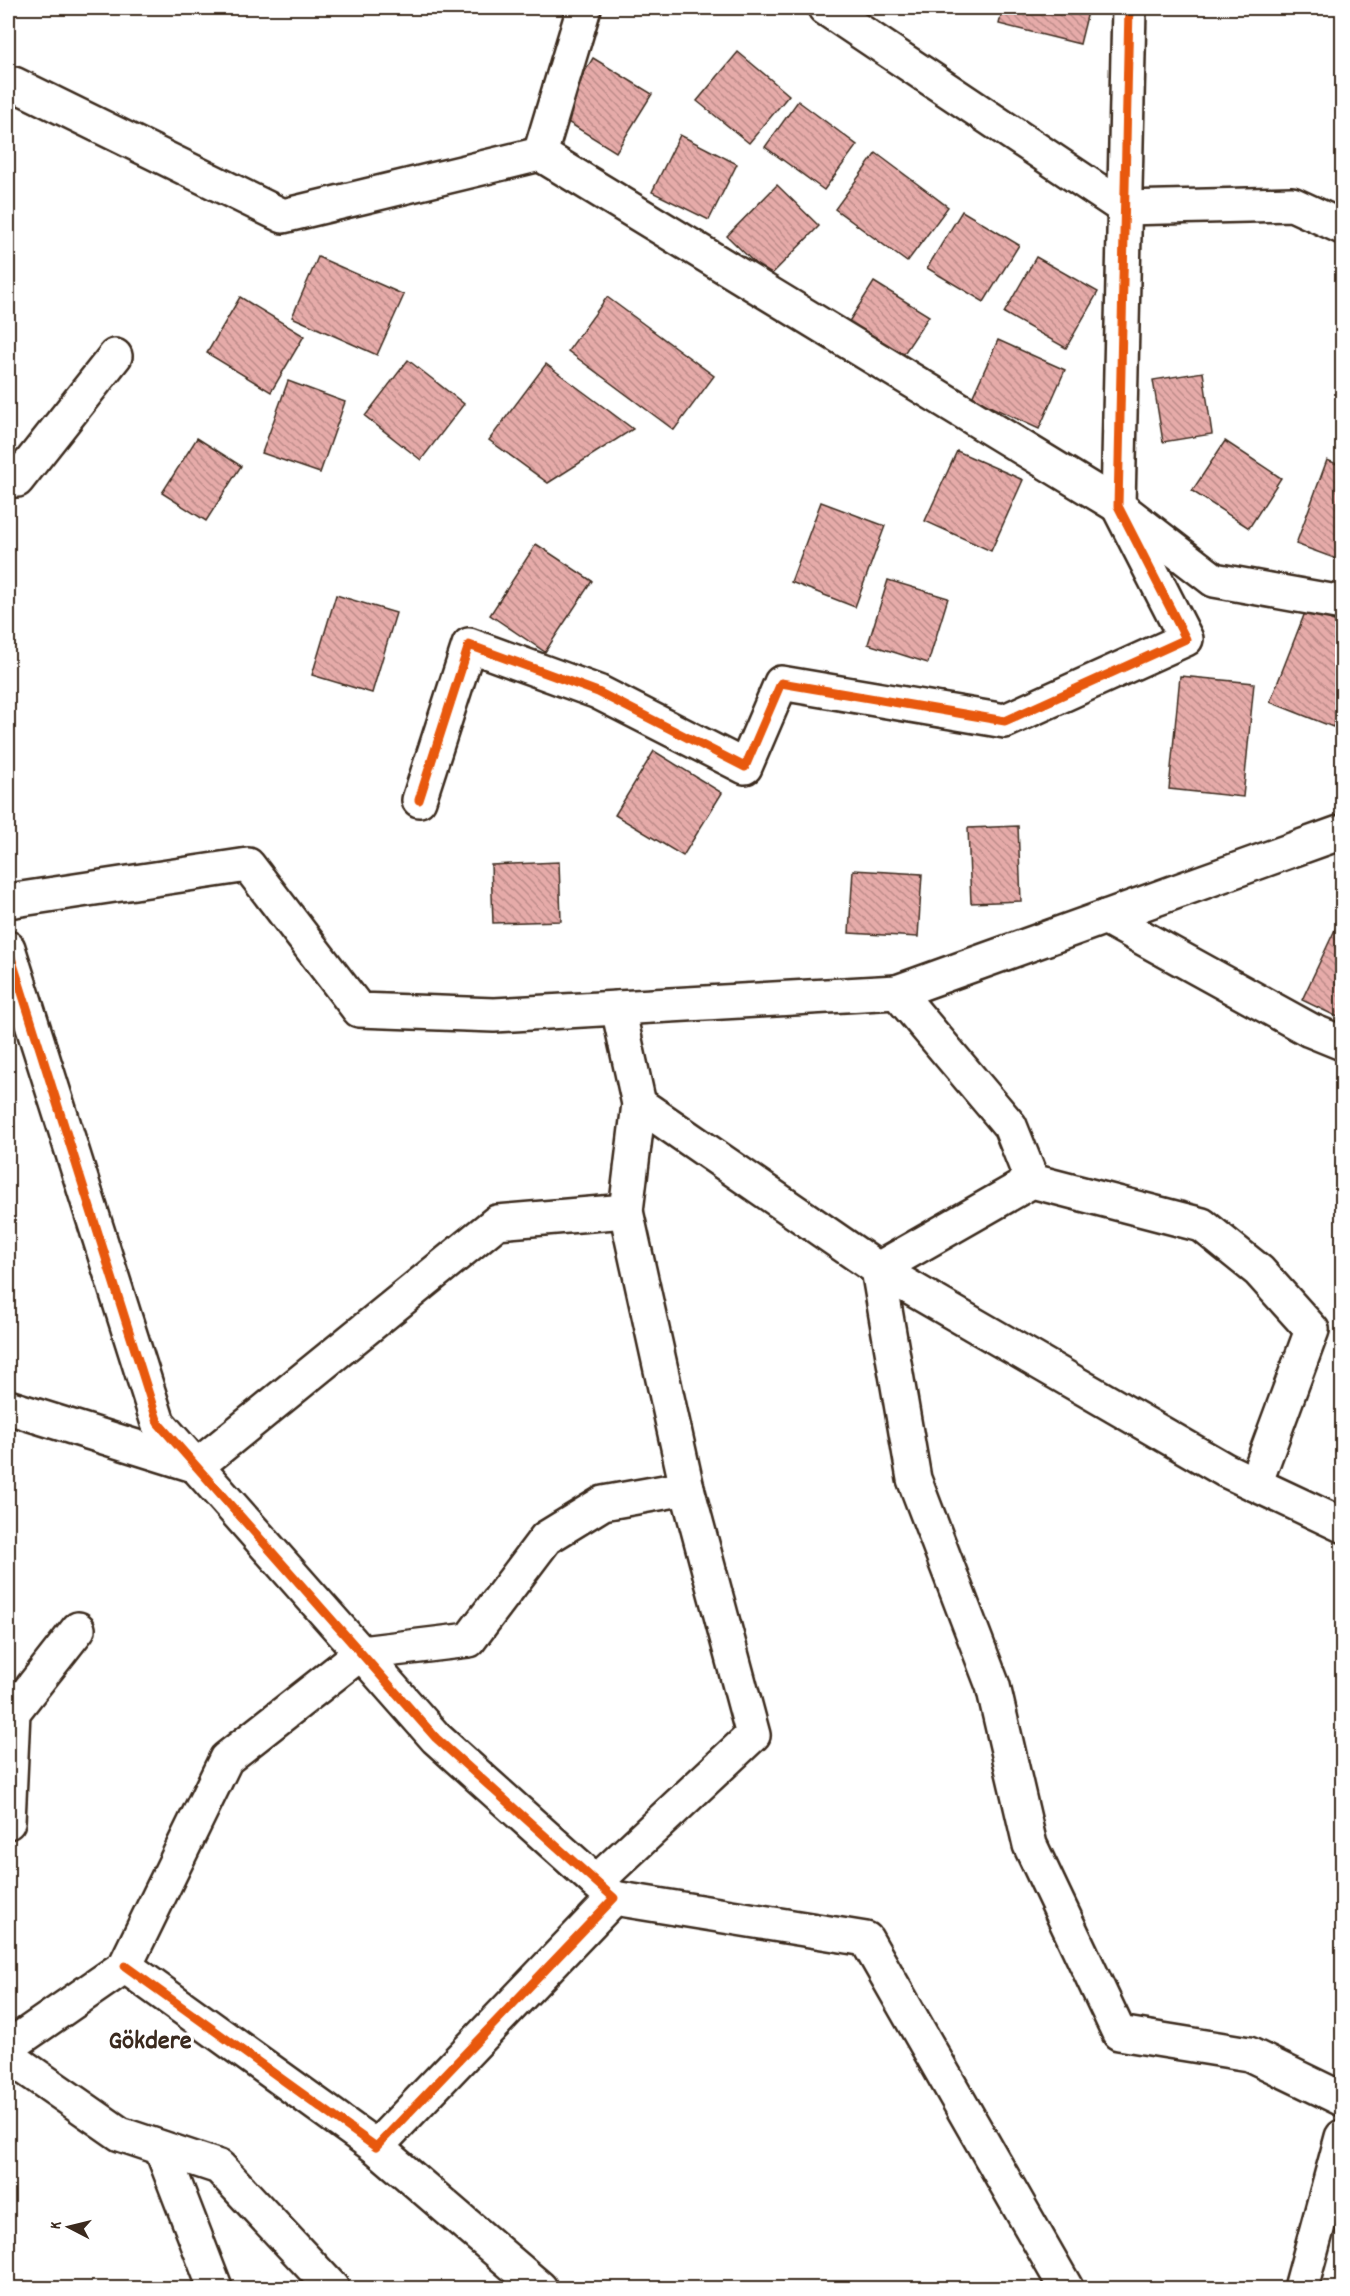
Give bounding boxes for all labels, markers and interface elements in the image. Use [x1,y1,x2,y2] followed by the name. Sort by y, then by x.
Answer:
[108,2023,192,2062] district label: Gökdere
[39,2197,99,2257] north arrow
[45,2220,69,2231] text: K

